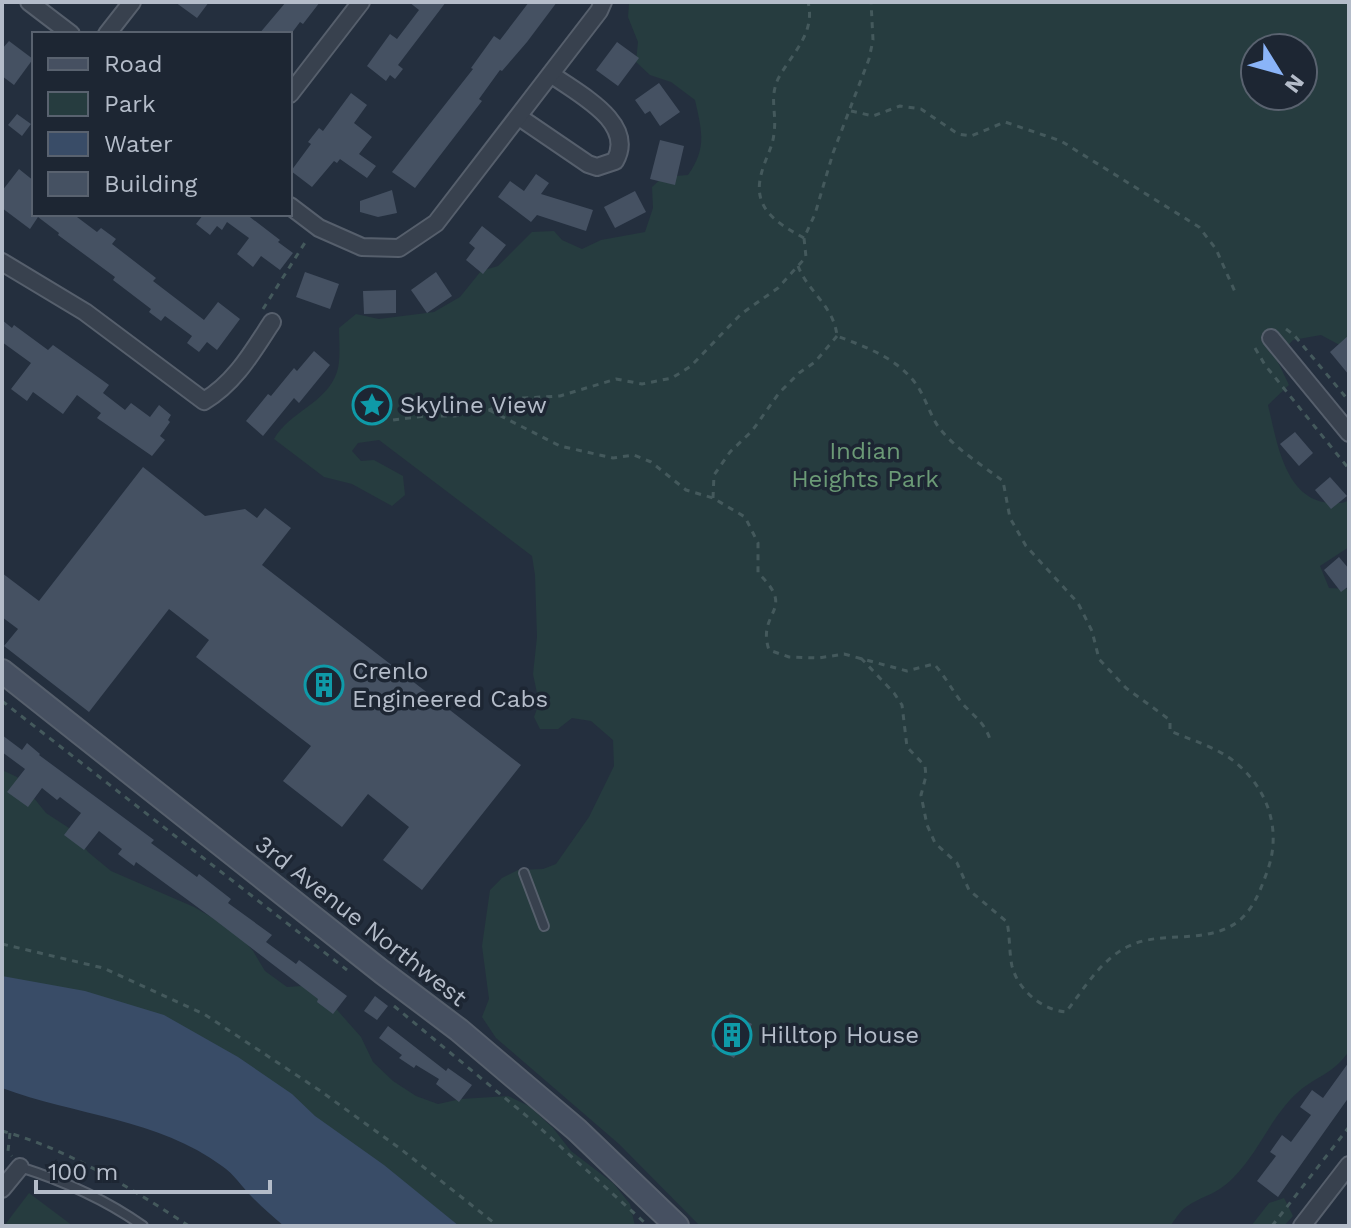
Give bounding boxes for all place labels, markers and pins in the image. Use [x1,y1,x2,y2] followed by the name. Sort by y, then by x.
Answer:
[351,384,393,426] place icon: Skyline View
[400,391,547,419] place label: Skyline View
[352,657,548,713] place label: Crenlo Engineered Cabs
[303,664,345,706] building icon: Crenlo Engineered Cabs
[711,1014,753,1056] building icon: Hilltop House
[760,1021,919,1049] place label: Hilltop House

